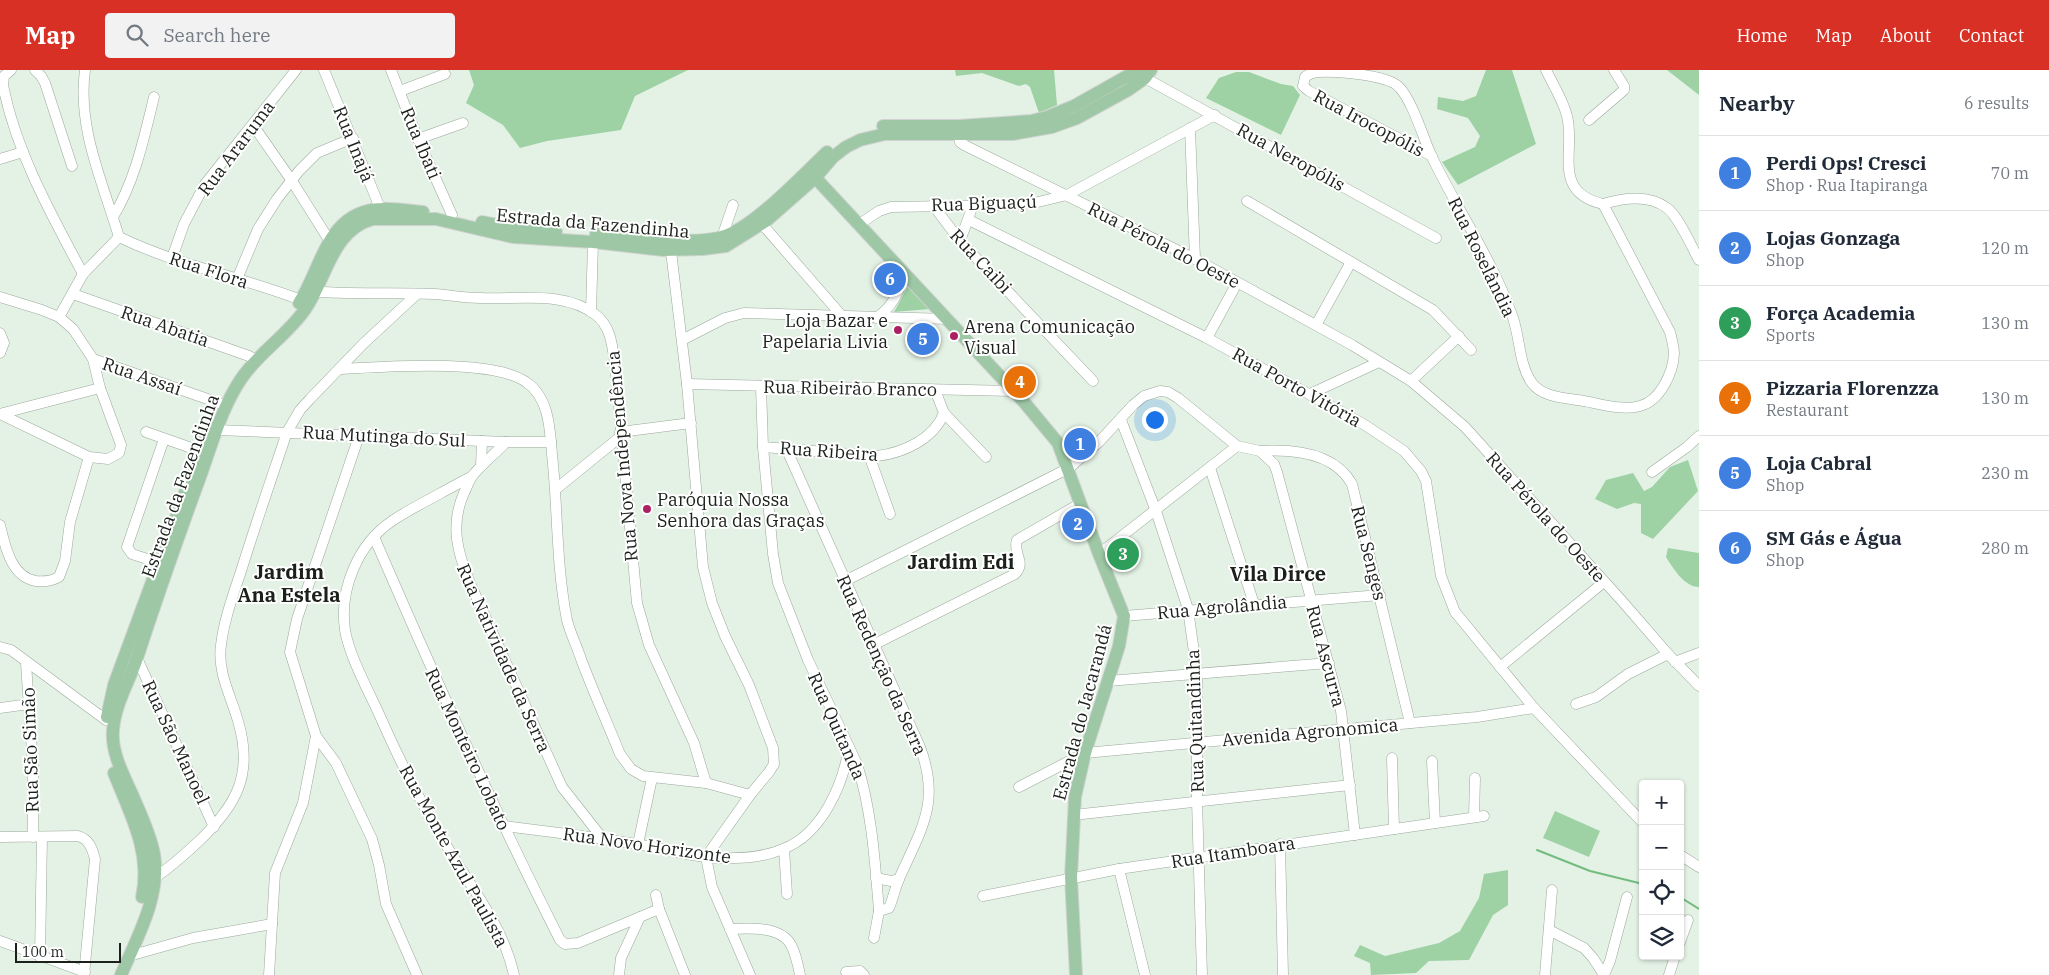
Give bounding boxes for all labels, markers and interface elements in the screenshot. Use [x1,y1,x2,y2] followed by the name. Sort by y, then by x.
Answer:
[105,13,455,58] search box
[25,19,75,51] text: Map
[123,21,151,49] icon: search
[163,23,270,47] text: Search here
[1736,24,1788,47] text: Home
[1816,24,1852,47] text: Map
[1880,24,1931,47] text: About
[1959,24,2024,47] text: Contact
[1310,84,1428,162] street label: Rua Irocopólis
[1719,89,1795,117] text: Nearby
[1964,93,2029,113] text: 6 results
[193,96,280,200] street label: Rua Araruma
[328,103,380,186] street label: Rua Inajá
[396,104,447,183] street label: Rua Ibati
[1233,118,1349,196] street label: Rua Neropólis
[1766,151,1926,175] text: Perdi Ops! Cresci
[1730,163,1740,183] text: 1
[1991,163,2029,183] text: 70 m
[1766,175,1928,195] text: Shop · Rua Itapiranga
[931,190,1037,216] street label: Rua Biguaçú
[1443,193,1521,321] street label: Rua Roselândia
[1084,197,1244,293] street label: Rua Pérola do Oeste
[495,203,691,243] street label: Estrada da Fazendinha
[945,224,1017,299] street label: Rua Caibi
[1766,226,1900,250] text: Lojas Gonzaga
[1730,238,1740,258] text: 2
[1981,238,2029,258] text: 120 m
[167,246,252,294] street label: Rua Flora
[1766,250,1804,270] text: Shop
[874,260,906,298] pin: 6
[118,300,212,352] street label: Rua Abatia
[1766,301,1915,325] text: Força Academia
[762,309,888,353] place label: Loja Bazar e Papelaria Livia
[1730,313,1740,333] text: 3
[1981,313,2029,333] text: 130 m
[964,315,1135,359] place label: Arena Comunicação Visual
[907,320,939,358] pin: 5
[892,324,904,336] marker: Loja Bazar e Papelaria Livia
[1766,325,1815,345] text: Sports
[948,330,960,342] marker: Arena Comunicação Visual
[1228,342,1366,432] street label: Rua Porto Vitória
[601,349,643,563] street label: Rua Nova Independência
[99,352,185,400] street label: Rua Assaí
[1004,363,1036,401] pin: 4
[763,375,937,401] street label: Rua Ribeirão Branco
[1766,376,1939,400] text: Pizzaria Florenzza
[1730,388,1740,408] text: 4
[1981,388,2029,408] text: 130 m
[136,391,224,581] street label: Estrada da Fazendinha
[1766,400,1849,420] text: Restaurant
[1142,407,1168,433] your location
[302,420,466,452] street label: Rua Mutinga do Sul
[1064,425,1096,463] pin: 1
[779,436,879,466] street label: Rua Ribeira
[1481,447,1611,587] street label: Rua Pérola do Oeste
[1766,451,1872,475] text: Loja Cabral
[1730,463,1740,483] text: 5
[1981,463,2029,483] text: 230 m
[1766,475,1804,495] text: Shop
[657,488,824,532] place label: Paróquia Nossa Senhora das Graças
[641,503,653,515] marker: Paróquia Nossa Senhora das Graças
[1346,503,1392,603] street label: Rua Senges
[1062,505,1094,543] pin: 2
[1766,526,1902,550] text: SM Gás e Água
[1107,535,1139,573] pin: 3
[1730,538,1740,558] text: 6
[1981,538,2029,558] text: 280 m
[907,548,1015,575] district label: Jardim Edi
[1766,550,1804,570] text: Shop
[237,558,341,608] district label: Jardim Ana Estela
[452,560,556,756] street label: Rua Natividade da Serra
[1230,560,1326,587] district label: Vila Dirce
[832,571,932,759] street label: Rua Redenção da Serra
[1156,590,1288,624] street label: Rua Agrolândia
[1301,603,1351,710] street label: Rua Ascurra
[1047,621,1117,803] street label: Estrada do Jacarandá
[1181,649,1209,793] street label: Rua Quitandinha
[420,664,516,834] street label: Rua Monteiro Lobato
[803,669,871,784] street label: Rua Quitanda
[137,676,215,808] street label: Rua São Manoel
[16,687,44,813] street label: Rua São Simão
[1221,713,1399,751] street label: Avenida Agronomica
[394,761,514,951] street label: Rua Monte Azul Paulista
[1639,780,1684,960] map controls
[1639,780,1684,825] button: +
[562,822,732,868] street label: Rua Novo Horizonte
[1639,825,1684,870] button: −
[1169,831,1297,873] street label: Rua Itamboara
[1639,870,1684,915] button: locate
[1639,915,1684,960] button: layers
[15,940,121,963] scale bar
[22,943,64,961] text: 100 m

